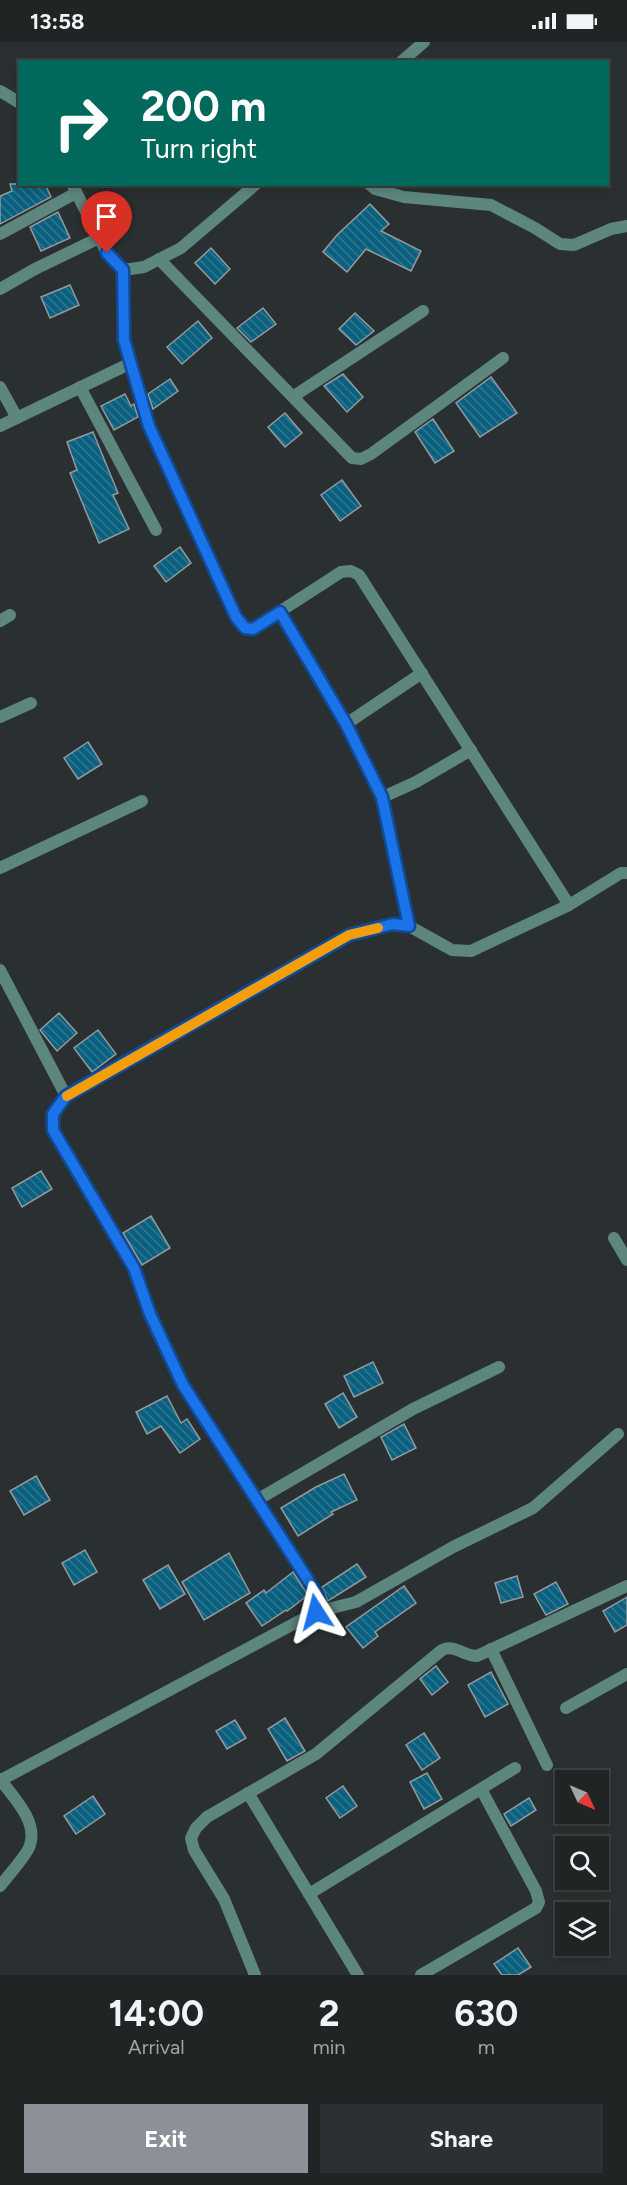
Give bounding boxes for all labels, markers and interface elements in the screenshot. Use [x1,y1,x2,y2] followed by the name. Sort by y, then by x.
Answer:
[30,8,84,35] text: 13:58
[141,81,266,132] text: 200 m
[42,84,120,162] icon: right
[141,132,257,165] text: Turn right
[81,191,132,253] pin
[90,200,123,233] icon: arrive
[284,1580,348,1644] position arrow
[555,1770,609,1824] north arrow
[555,1770,609,1956] map controls
[555,1836,609,1890] button: search
[555,1902,609,1956] button: layers
[109,1992,204,2035] text: 14:00
[319,1992,340,2035] text: 2
[454,1992,518,2035] text: 630
[128,2035,185,2059] text: Arrival
[313,2035,346,2059] text: min
[478,2035,495,2059] text: m
[24,2104,308,2173] button: Exit
[320,2104,603,2173] button: Share

